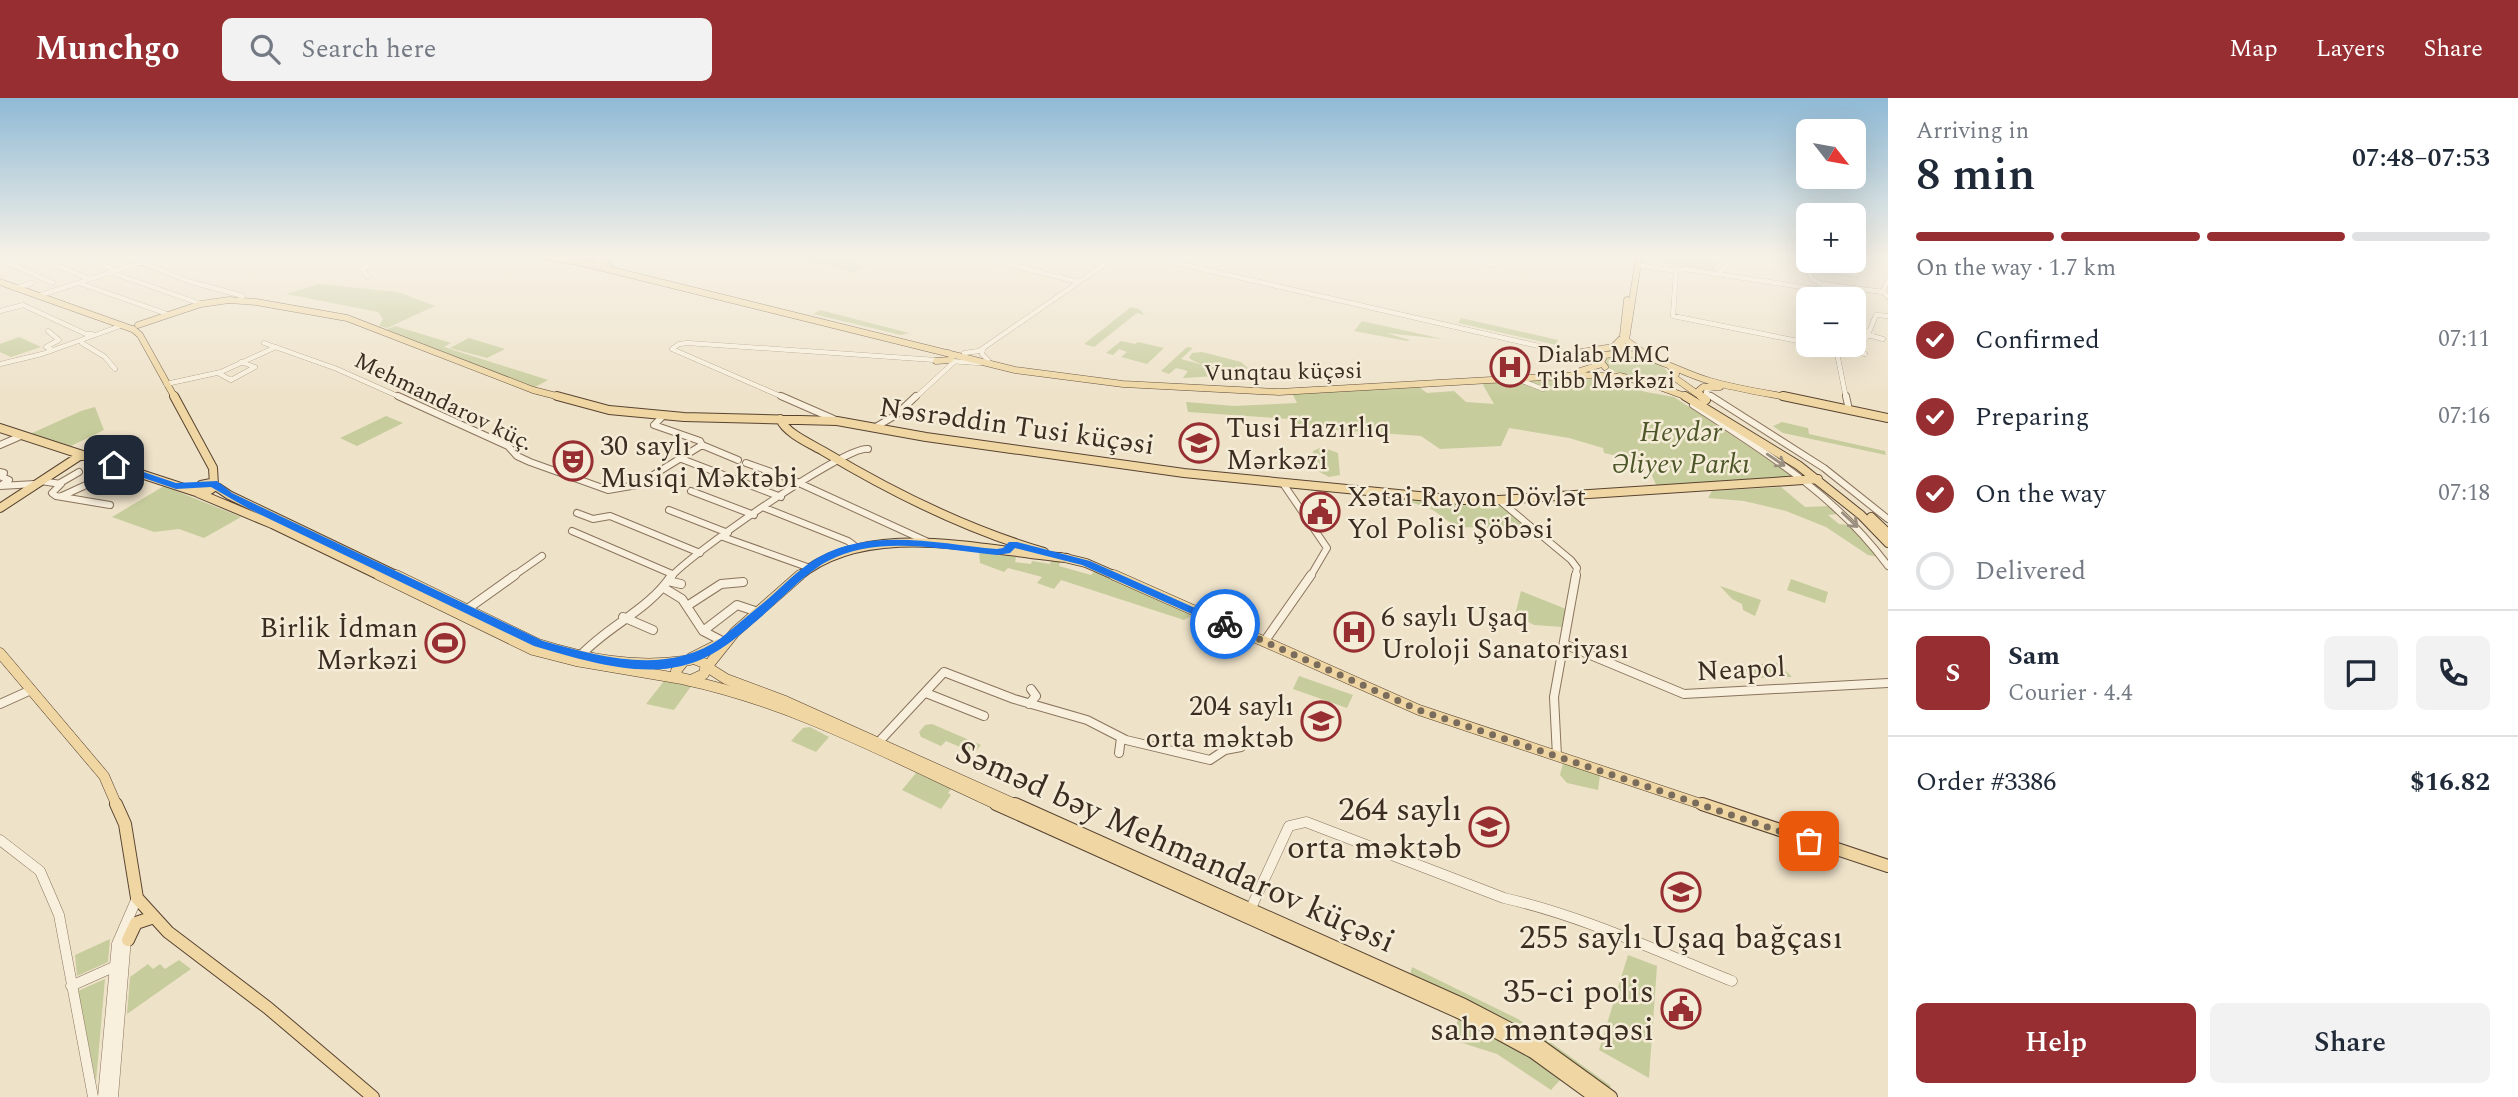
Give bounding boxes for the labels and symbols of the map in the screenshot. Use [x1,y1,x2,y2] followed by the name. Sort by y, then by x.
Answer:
[1796,119,1866,189] north arrow
[1537,338,1675,399] place label: Dialab MMC Tibb Mərkəzi
[348,344,539,461] street label: Mehmandarov küç.
[1489,346,1531,388] hospital icon: Dialab MMC Tibb Mərkəzi
[1203,354,1363,391] street label: Vunqtau küçəsi
[877,386,1157,467] street label: Nəsrəddin Tusi küçəsi
[1226,407,1390,482] place label: Tusi Hazırlıq Mərkəzi
[1612,411,1750,486] park label: Heydər Əliyev Parkı
[1178,422,1220,464] school or university icon: Tusi Hazırlıq Mərkəzi
[600,425,798,500] place label: 30 saylı Musiqi Məktəbi
[84,435,144,495] pin
[552,440,594,482] theatre icon: 30 saylı Musiqi Məktəbi
[1766,453,1785,468] one-way arrow
[1347,476,1586,551] place label: Xətai Rayon Dövlət Yol Polisi Şöbəsi
[1299,491,1341,533] public building icon: Xətai Rayon Dövlət Yol Polisi Şöbəsi
[1841,511,1858,528] one-way arrow
[1190,589,1260,659] courier
[1381,596,1629,671] place label: 6 saylı Uşaq Uroloji Sanatoriyası
[260,607,418,682] place label: Birlik İdman Mərkəzi
[1333,611,1375,653] hospital icon: 6 saylı Uşaq Uroloji Sanatoriyası
[424,622,466,664] sports icon: Birlik İdman Mərkəzi
[1695,646,1787,693] street label: Neapol
[1145,685,1294,760] place label: 204 saylı orta məktəb
[1300,700,1342,742] school or university icon: 204 saylı orta məktəb
[947,727,1403,967] street label: Səməd bəy Mehmandarov küçəsi
[1287,785,1462,873] place label: 264 saylı orta məktəb
[1468,806,1510,848] school or university icon: 264 saylı orta məktəb
[1779,811,1839,871] pin
[1660,871,1702,913] school or university icon: 255 saylı Uşaq bağçası
[1519,913,1843,963] place label: 255 saylı Uşaq bağçası
[1430,967,1654,1055] place label: 35-ci polis sahə məntəqəsi
[1660,988,1702,1030] public building icon: 35-ci polis sahə məntəqəsi

